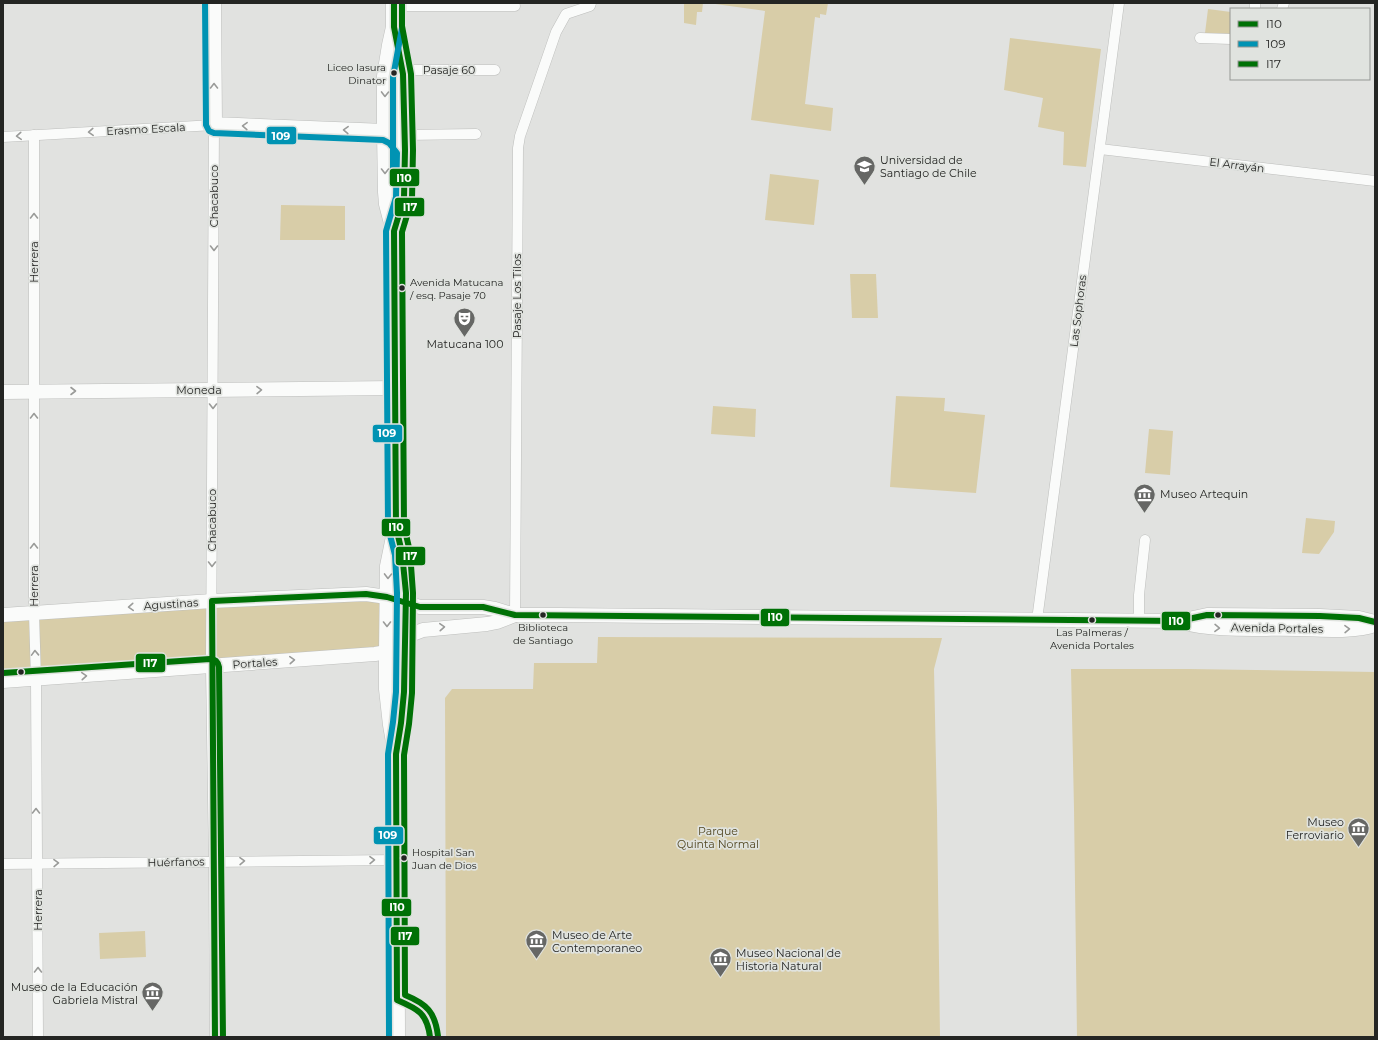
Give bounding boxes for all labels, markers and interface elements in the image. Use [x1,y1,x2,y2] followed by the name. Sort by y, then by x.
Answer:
[1230,8,1370,80] legend
[1266,16,1282,31] text: I10
[1266,36,1286,51] text: 109
[1266,56,1281,71] text: I17
[327,61,386,87] place label: Liceo Iasura Dinator
[423,63,475,77] street label: Pasaje 60
[389,68,399,78] marker: Liceo Iasura Dinator
[210,83,218,89] one-way arrow
[381,91,389,97] one-way arrow
[106,120,186,138] street label: Erasmo Escala
[242,122,248,131] one-way arrow
[266,126,297,145] line badge: 109
[343,126,349,135] one-way arrow
[88,127,94,136] one-way arrow
[272,129,290,143] text: 109
[16,131,22,140] one-way arrow
[852,153,878,186] school or university icon: Universidad de Santiago de Chile
[880,153,977,180] place label: Universidad de Santiago de Chile
[1209,155,1265,175] street label: El Arrayán
[207,165,221,227] street label: Chacabuco
[381,168,389,174] one-way arrow
[389,168,420,187] line badge: I10
[396,171,412,185] text: I10
[394,197,425,217] line badge: I17
[403,200,418,214] text: I17
[30,213,38,219] one-way arrow
[27,241,41,283] street label: Herrera
[210,245,218,251] one-way arrow
[510,253,524,338] street label: Pasaje Los Tilos
[1067,274,1089,348] street label: Las Sophoras
[409,276,503,302] place label: Avenida Matucana / esq. Pasaje 70
[397,283,407,293] marker: Avenida Matucana / esq. Pasaje 70
[452,305,478,338] theatre icon: Matucana 100
[427,337,503,351] place label: Matucana 100
[176,383,222,397] street label: Moneda
[256,386,262,394] one-way arrow
[70,387,76,395] one-way arrow
[209,403,217,409] one-way arrow
[30,413,38,419] one-way arrow
[372,424,403,443] line badge: 109
[378,426,396,440] text: 109
[1131,481,1157,514] museum icon: Museo Artequin
[1160,487,1248,501] place label: Museo Artequin
[205,489,219,551] street label: Chacabuco
[381,518,411,537] line badge: I10
[388,520,404,534] text: I10
[30,543,38,549] one-way arrow
[395,546,426,566] line badge: I17
[403,549,418,563] text: I17
[208,561,216,567] one-way arrow
[27,565,41,607] street label: Herrera
[384,573,392,579] one-way arrow
[143,595,199,613] street label: Agustinas
[128,602,134,611] one-way arrow
[760,608,790,627] line badge: I10
[538,610,548,620] marker: Biblioteca de Santiago
[767,610,783,624] text: I10
[1213,610,1223,620] unlabelled marker
[1161,611,1191,631] line badge: I10
[1168,614,1184,628] text: I10
[1087,615,1097,625] marker: Las Palmeras / Avenida Portales
[1231,620,1324,636] street label: Avenida Portales
[383,621,391,627] one-way arrow
[513,621,573,647] place label: Biblioteca de Santiago
[439,623,445,632] one-way arrow
[1214,624,1220,632] one-way arrow
[1344,625,1350,633] one-way arrow
[1050,626,1134,652] place label: Las Palmeras / Avenida Portales
[31,650,40,656] one-way arrow
[135,653,166,673] line badge: I17
[232,654,279,672] street label: Portales
[143,656,158,670] text: I17
[289,656,295,665] one-way arrow
[16,667,26,677] unlabelled marker
[81,671,87,680] one-way arrow
[32,808,40,814] one-way arrow
[1286,815,1344,842] place label: Museo Ferroviario
[1346,815,1372,848] museum icon: Museo Ferroviario
[677,824,759,851] park label: Parque Quinta Normal
[373,826,404,845] line badge: 109
[379,828,397,842] text: 109
[411,846,477,872] place label: Hospital San Juan de Dios
[399,853,409,863] marker: Hospital San Juan de Dios
[147,854,205,869] street label: Huérfanos
[369,856,375,864] one-way arrow
[239,857,245,865] one-way arrow
[53,859,59,867] one-way arrow
[31,889,45,931] street label: Herrera
[381,898,412,917] line badge: I10
[389,900,405,914] text: I10
[390,926,420,946] line badge: I17
[523,928,549,961] museum icon: Museo de Arte Contemporaneo
[552,928,642,955] place label: Museo de Arte Contemporaneo
[398,929,413,943] text: I17
[708,946,734,979] museum icon: Museo Nacional de Historia Natural
[736,946,841,973] place label: Museo Nacional de Historia Natural
[34,967,42,973] one-way arrow
[11,980,138,1007] place label: Museo de la Educación Gabriela Mistral
[140,980,166,1013] museum icon: Museo de la Educación Gabriela Mistral

